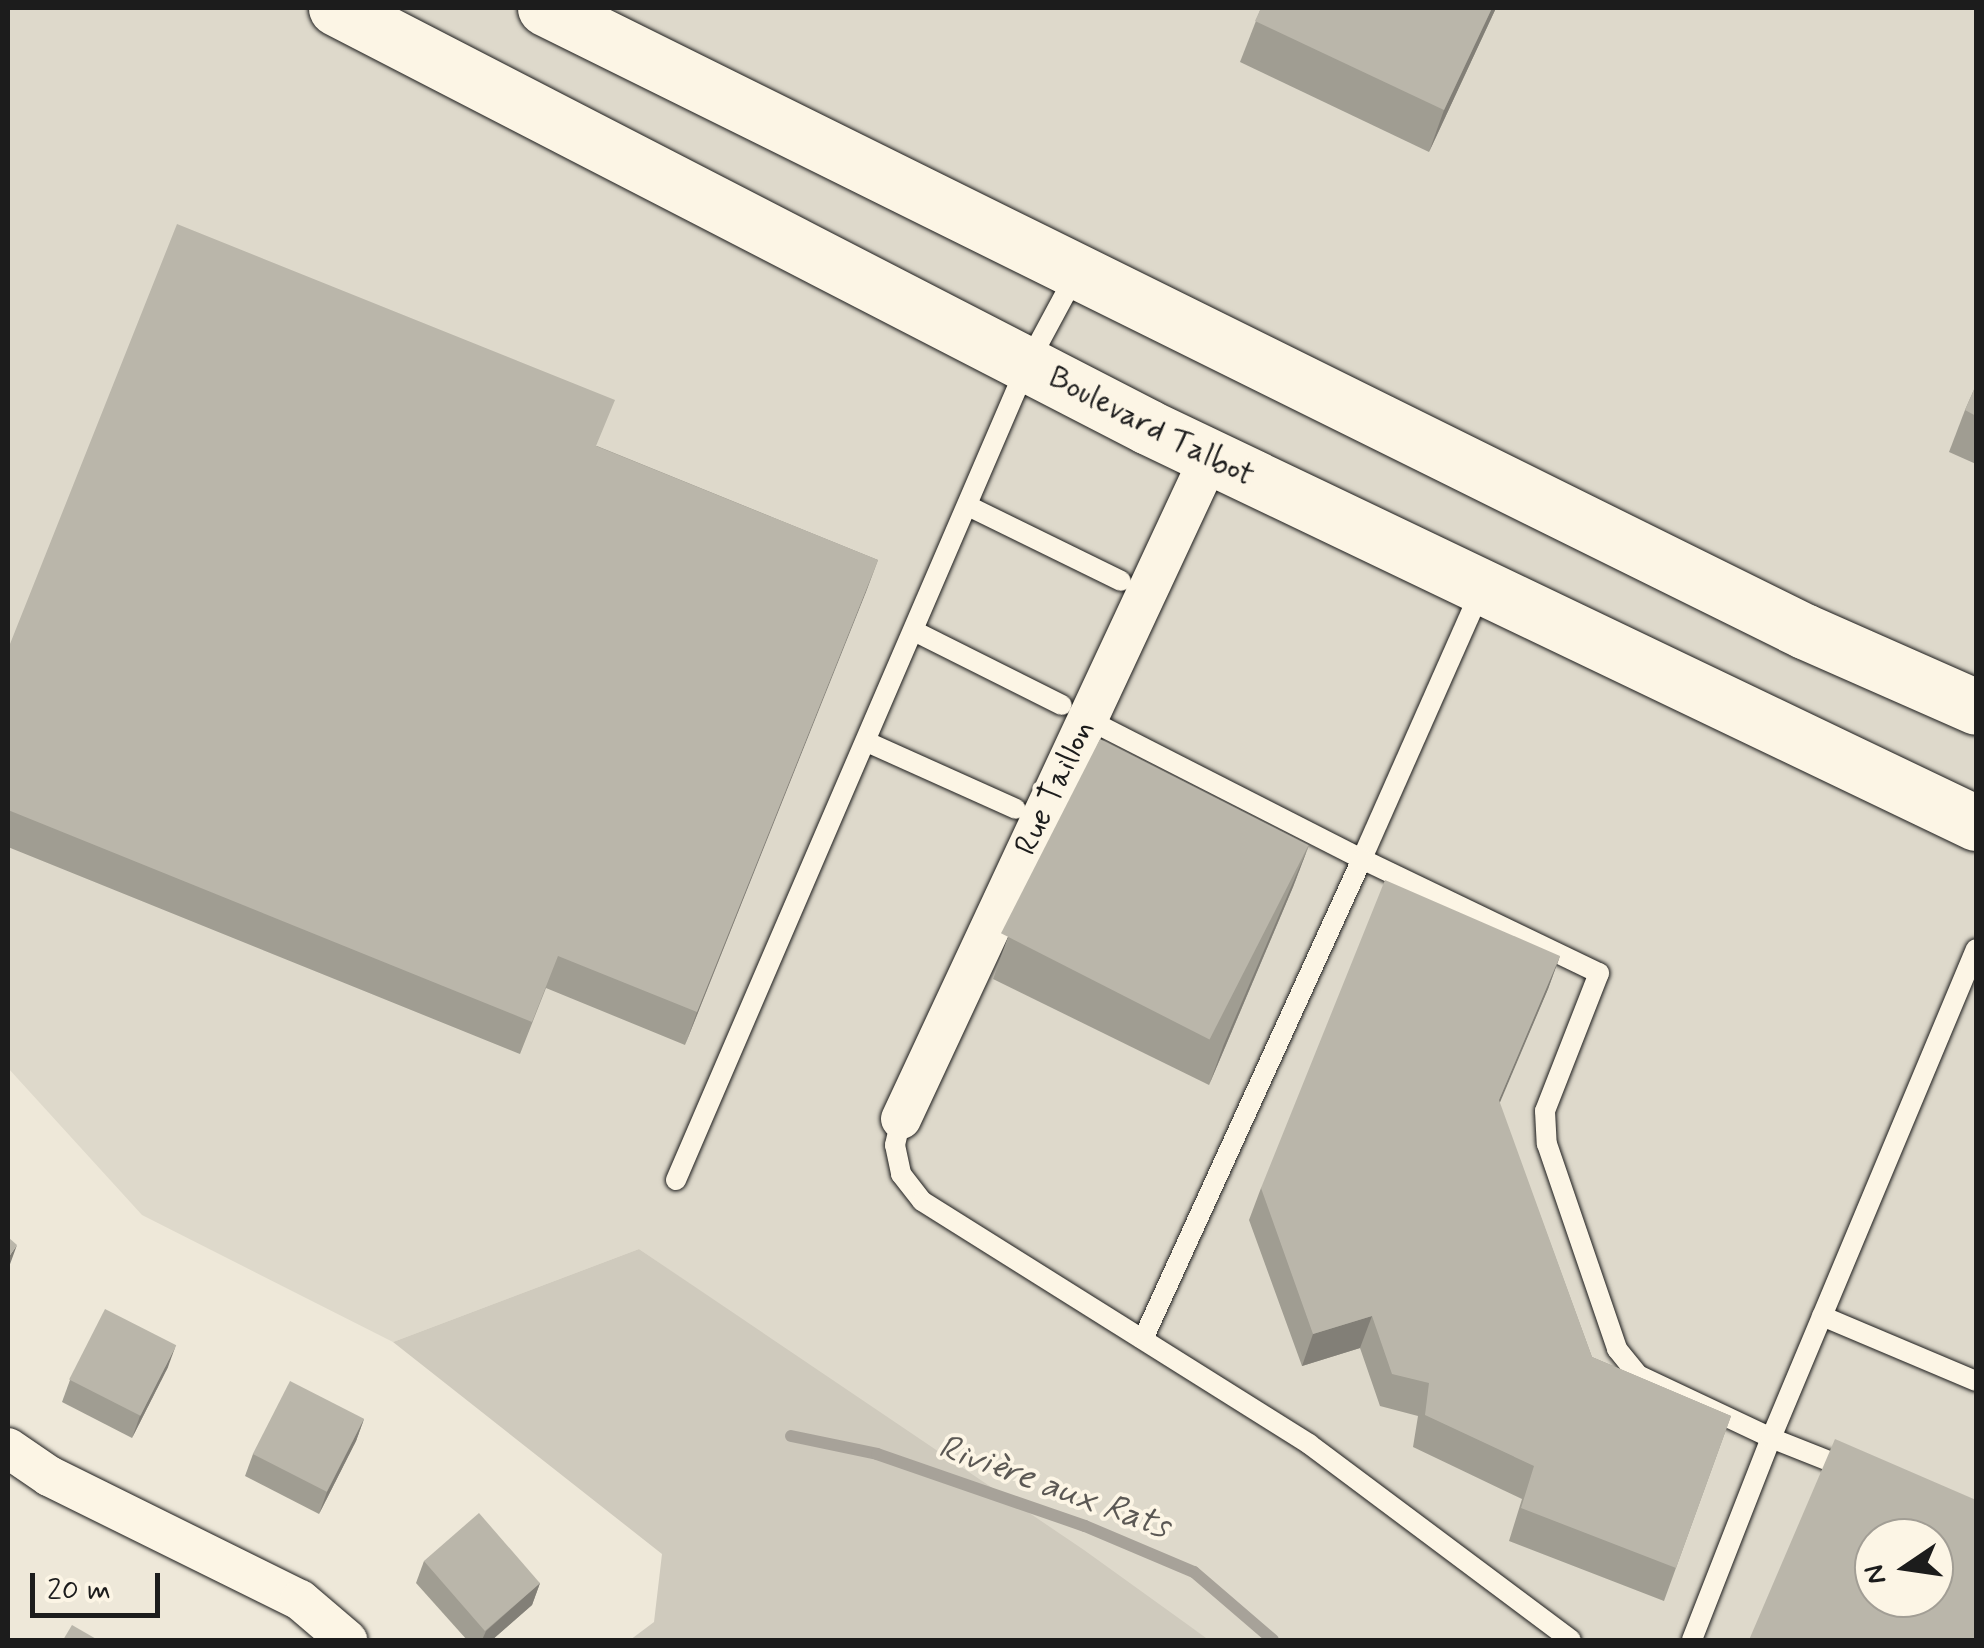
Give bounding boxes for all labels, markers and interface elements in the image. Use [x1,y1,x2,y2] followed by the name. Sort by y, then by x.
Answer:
[1044,360,1258,494] street label: Boulevard Talbot
[1009,718,1101,858] street label: Rue Taillon
[938,1428,1170,1546] water label: Rivière aux Rats
[1854,1518,1954,1618] north arrow
[35,1553,165,1615] scale bar
[1856,1561,1896,1588] text: N
[47,1571,111,1610] text: 20 m

